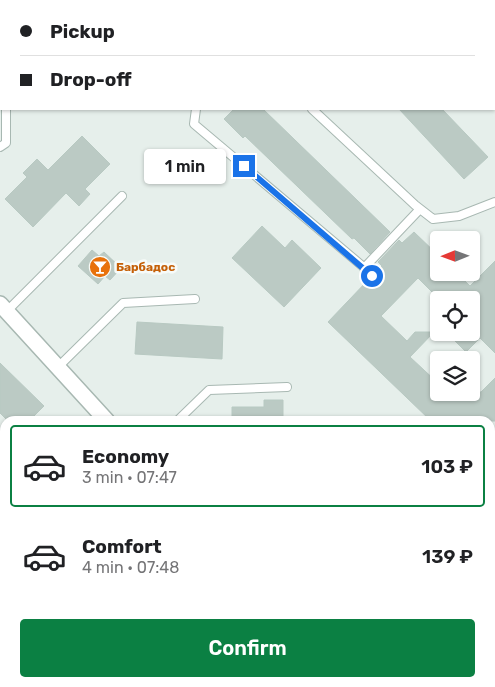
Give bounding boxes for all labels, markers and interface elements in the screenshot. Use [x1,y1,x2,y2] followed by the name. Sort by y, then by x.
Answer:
[50,20,115,43] text: Pickup
[50,68,132,91] text: Drop-off
[144,148,226,184] callout: 1 min
[233,155,255,177] route end
[165,157,205,176] text: 1 min
[430,231,480,281] north arrow
[430,231,480,401] map controls
[88,255,112,279] bar icon: Барбадос
[116,260,175,274] place label: Барбадос
[361,265,383,287] route start
[430,291,480,341] button: locate
[430,351,480,401] button: layers
[22,444,67,489] icon: car
[82,445,169,468] text: Economy
[421,455,473,478] text: 103 ₽
[82,468,177,487] text: 3 min · 07:47
[22,534,67,579] icon: car
[82,535,162,558] text: Comfort
[422,545,473,568] text: 139 ₽
[82,558,179,577] text: 4 min · 07:48
[20,619,475,677] button: Confirm

